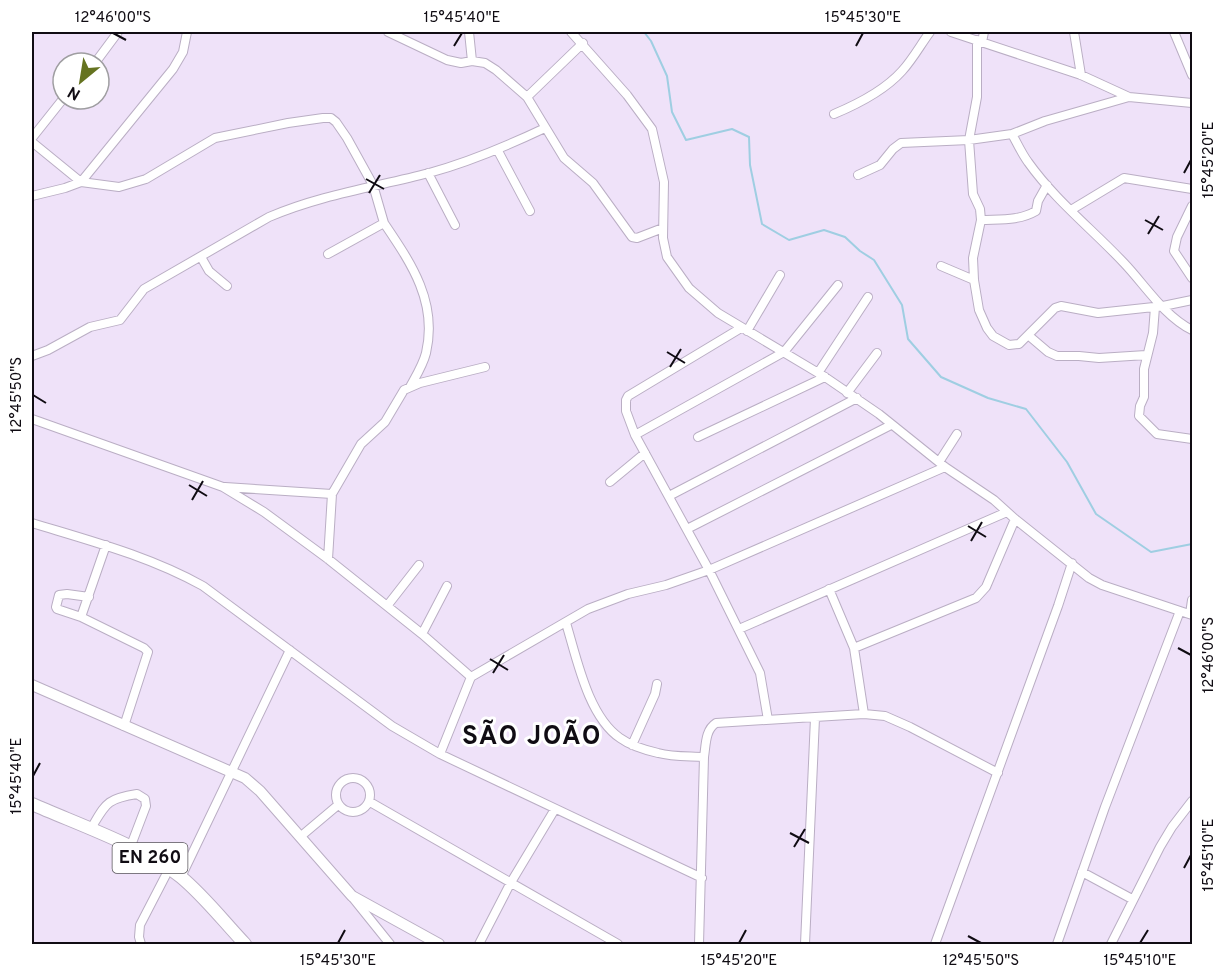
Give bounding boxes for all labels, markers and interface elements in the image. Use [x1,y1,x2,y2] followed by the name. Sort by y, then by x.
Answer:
[75,9,151,28] text: 12°46'00"S
[424,9,500,28] text: 15°45'40"E
[825,9,901,28] text: 15°45'30"E
[51,51,111,111] north arrow
[65,81,84,104] text: N
[1200,122,1219,198] text: 15°45'20"E
[8,357,27,433] text: 12°45'50"S
[1200,617,1219,693] text: 12°46'00"S
[462,719,602,754] district label: SÃO JOÃO
[8,738,27,814] text: 15°45'40"E
[1200,818,1219,892] text: 15°45'10"E
[112,843,188,873] road number: EN 260
[300,952,376,971] text: 15°45'30"E
[701,952,777,971] text: 15°45'20"E
[943,952,1019,971] text: 12°45'50"S
[1103,952,1177,971] text: 15°45'10"E

